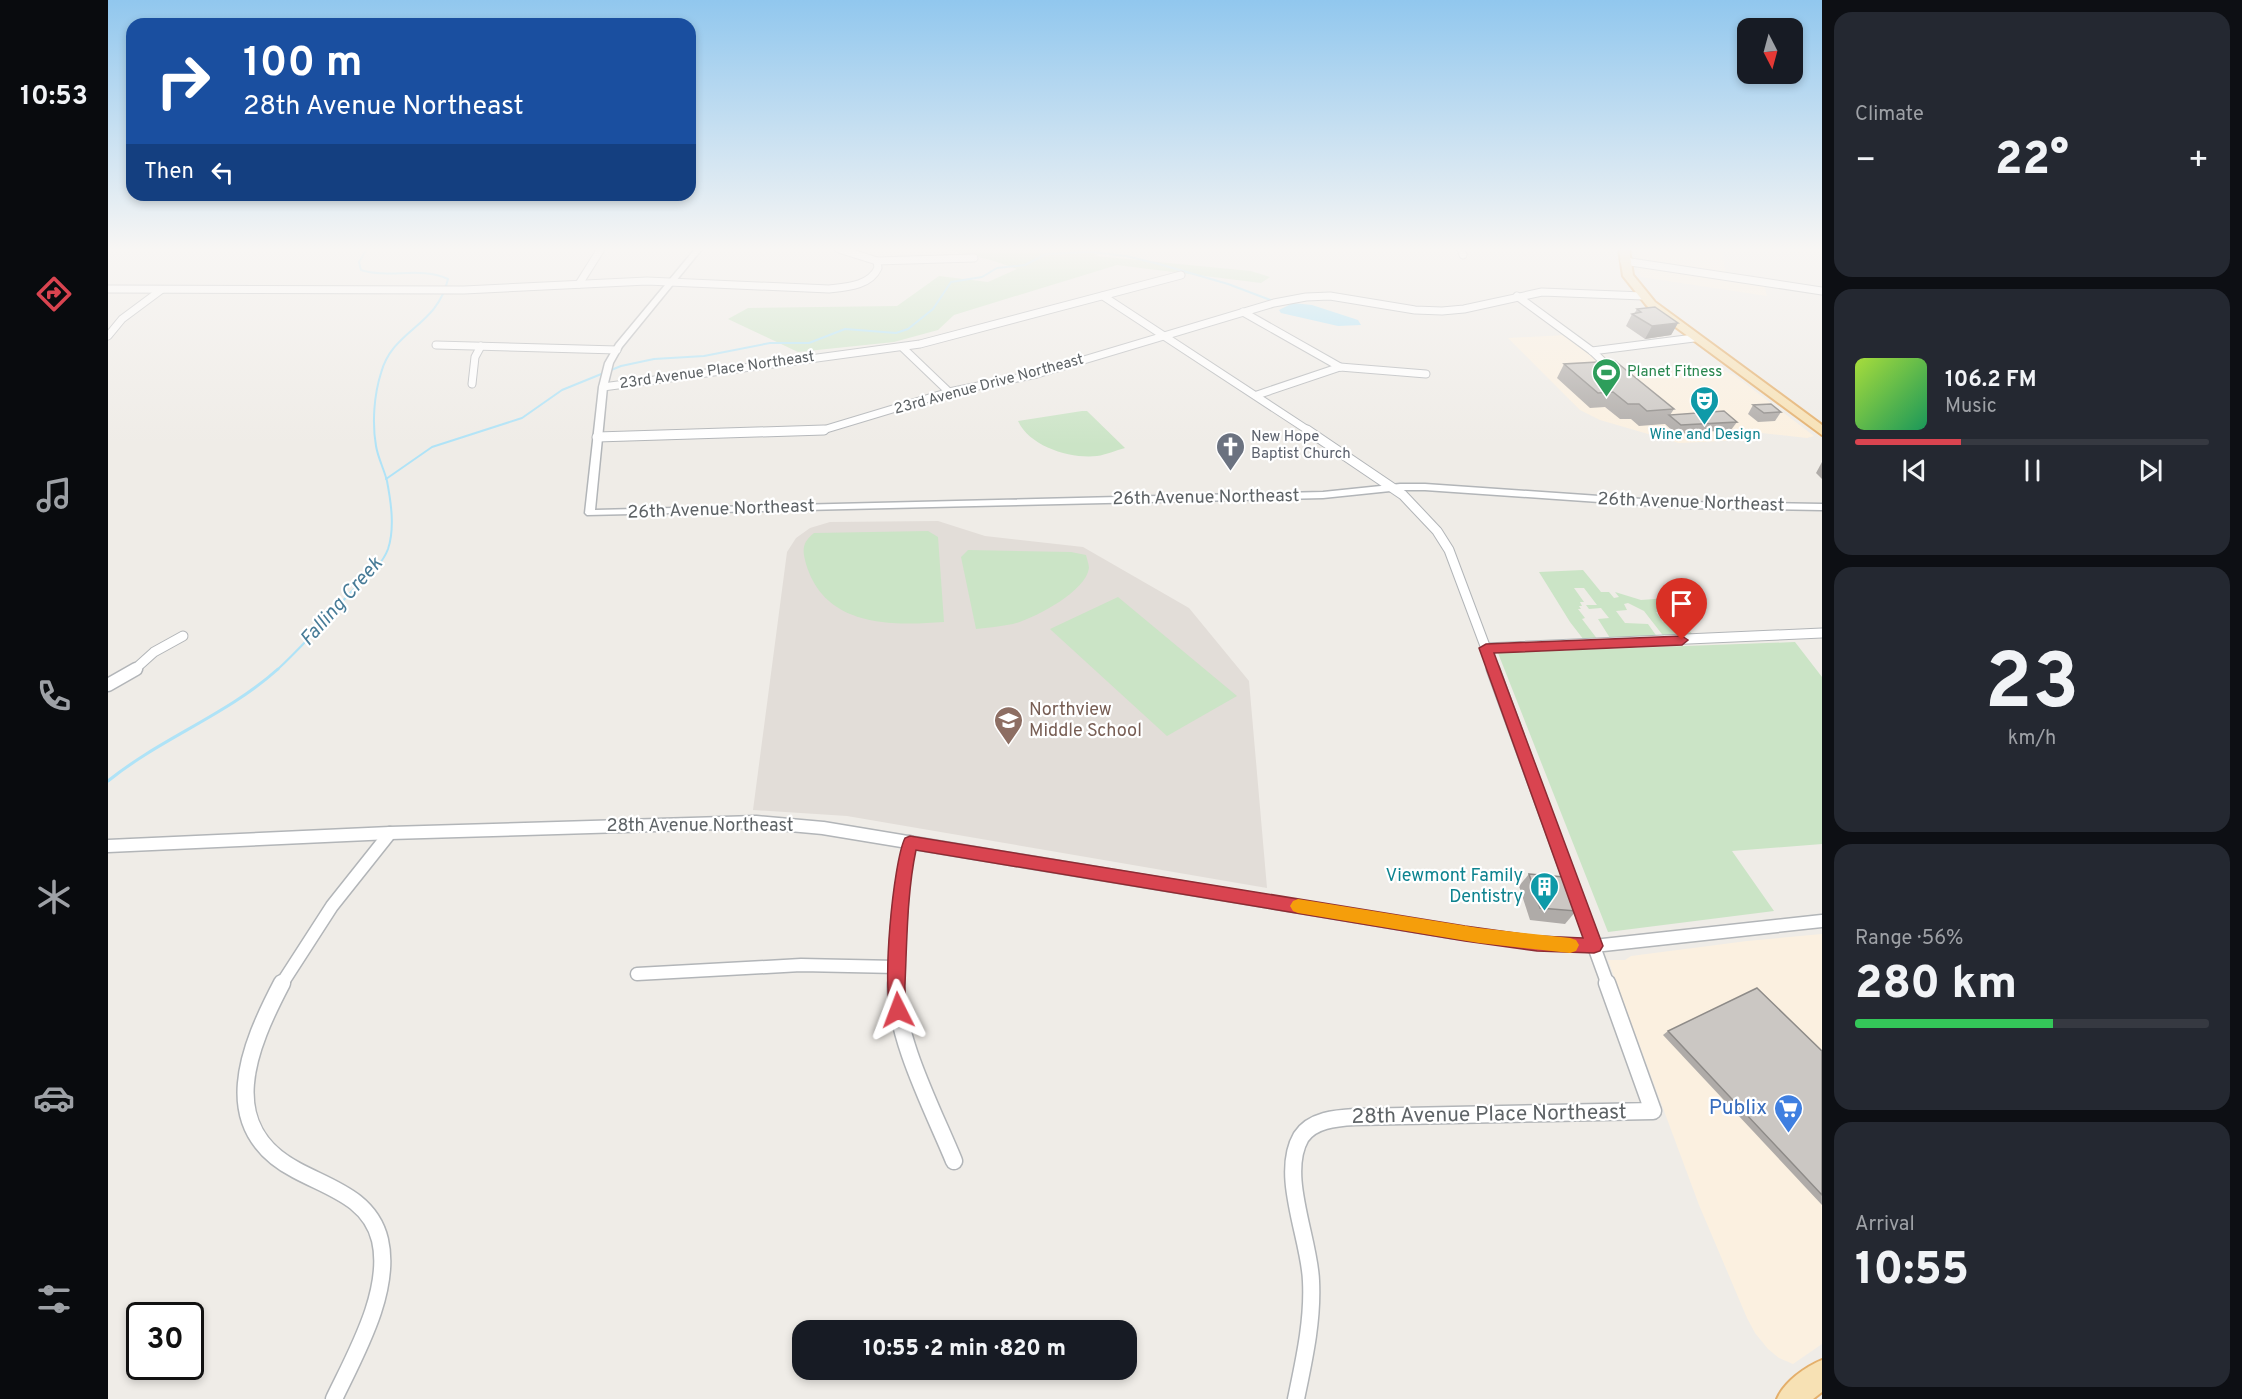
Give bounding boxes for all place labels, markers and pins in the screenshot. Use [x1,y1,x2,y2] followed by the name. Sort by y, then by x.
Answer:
[1590,356,1622,398] sports icon: Planet Fitness
[1627,363,1722,382] place label: Planet Fitness
[1689,384,1721,426] theatre icon: Wine and Design
[1649,426,1761,445] place label: Wine and Design
[1251,428,1351,464] place label: New Hope Baptist Church
[1214,430,1246,472] church icon: New Hope Baptist Church
[1656,578,1707,640] pin
[1029,699,1142,743] place label: Northview Middle School
[992,704,1024,746] school or university icon: Northview Middle School
[1386,865,1523,909] place label: Viewmont Family Dentistry
[1528,870,1560,912] building icon: Viewmont Family Dentistry
[1772,1092,1804,1134] supermarket icon: Publix
[1709,1095,1767,1122] place label: Publix

